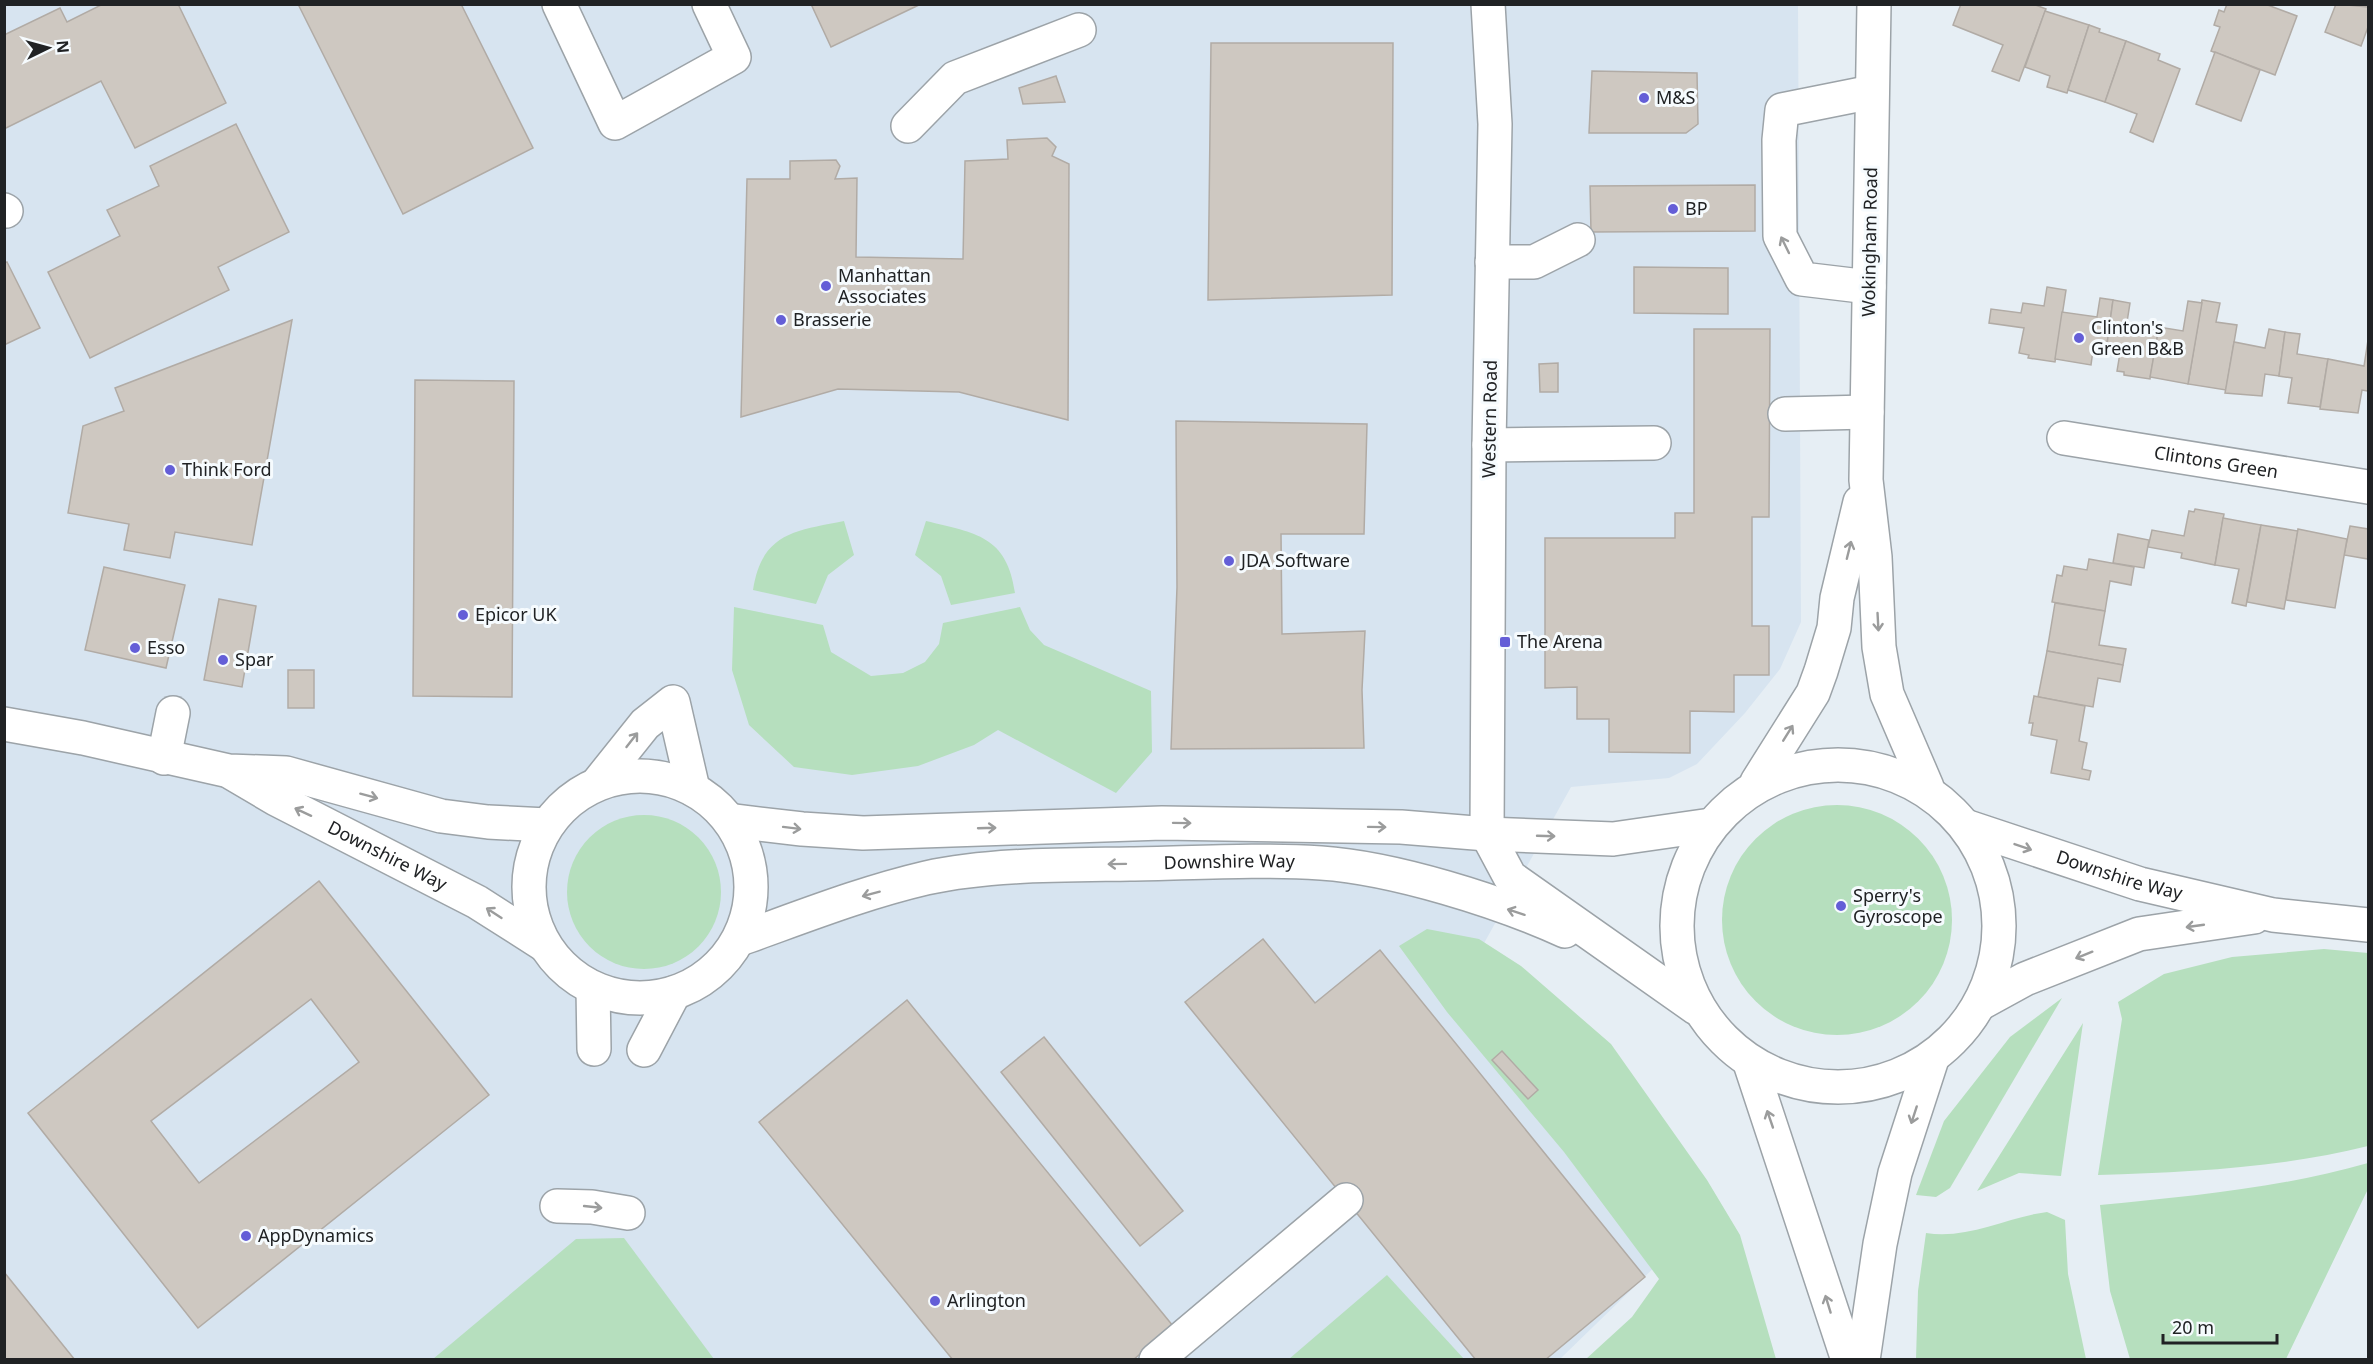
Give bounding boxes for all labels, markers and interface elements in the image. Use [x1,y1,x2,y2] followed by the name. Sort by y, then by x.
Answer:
[18,18,78,78] north arrow
[51,39,74,54] text: N
[1656,85,1696,109] place label: M&S
[1637,91,1651,105] marker: M&S
[1856,167,1882,317] street label: Wokingham Road
[1685,196,1708,220] place label: BP
[1666,202,1680,216] marker: BP
[1778,237,1790,255] one-way arrow
[838,263,931,308] place label: Manhattan Associates
[819,279,833,293] marker: Manhattan Associates
[793,307,872,331] place label: Brasserie
[774,313,788,327] marker: Brasserie
[2091,315,2184,360] place label: Clinton's Green B&B
[2072,331,2086,345] marker: Clinton's Green B&B
[1476,360,1502,478] street label: Western Road
[2152,440,2280,483] street label: Clintons Green
[182,457,272,481] place label: Think Ford
[163,463,177,477] marker: Think Ford
[1843,541,1855,560] one-way arrow
[1239,548,1350,572] place label: JDA Software
[1222,554,1236,568] marker: JDA Software
[475,602,558,626] place label: Epicor UK
[456,608,470,622] marker: Epicor UK
[1872,612,1883,632] one-way arrow
[1517,629,1603,653] place label: The Arena
[147,635,185,659] place label: Esso
[1498,635,1512,649] marker: The Arena
[128,641,142,655] marker: Esso
[235,647,274,671] place label: Spar
[216,653,230,667] marker: Spar
[1783,725,1795,742] one-way arrow
[626,732,639,748] one-way arrow
[359,791,378,802] one-way arrow
[294,806,312,818] one-way arrow
[324,815,452,896] street label: Downshire Way
[1172,817,1192,829] one-way arrow
[1367,821,1387,832] one-way arrow
[977,822,997,833] one-way arrow
[782,823,802,834] one-way arrow
[1535,831,1555,842] one-way arrow
[2013,842,2032,853] one-way arrow
[2053,844,2186,905] street label: Downshire Way
[1163,848,1296,874] street label: Downshire Way
[1107,858,1127,870] one-way arrow
[1853,883,1943,928] place label: Sperry's Gyroscope
[862,888,881,900] one-way arrow
[1834,899,1848,913] marker: Sperry's Gyroscope
[1507,905,1526,916] one-way arrow
[486,906,503,918] one-way arrow
[2185,920,2205,931] one-way arrow
[2075,950,2094,961] one-way arrow
[1907,1105,1918,1124] one-way arrow
[1763,1110,1774,1129] one-way arrow
[582,1202,602,1213] one-way arrow
[258,1223,374,1247] place label: AppDynamics
[239,1229,253,1243] marker: AppDynamics
[947,1288,1026,1312] place label: Arlington
[928,1294,942,1308] marker: Arlington
[1822,1295,1833,1314] one-way arrow
[2163,1307,2277,1345] scale bar
[2172,1315,2214,1339] text: 20 m

